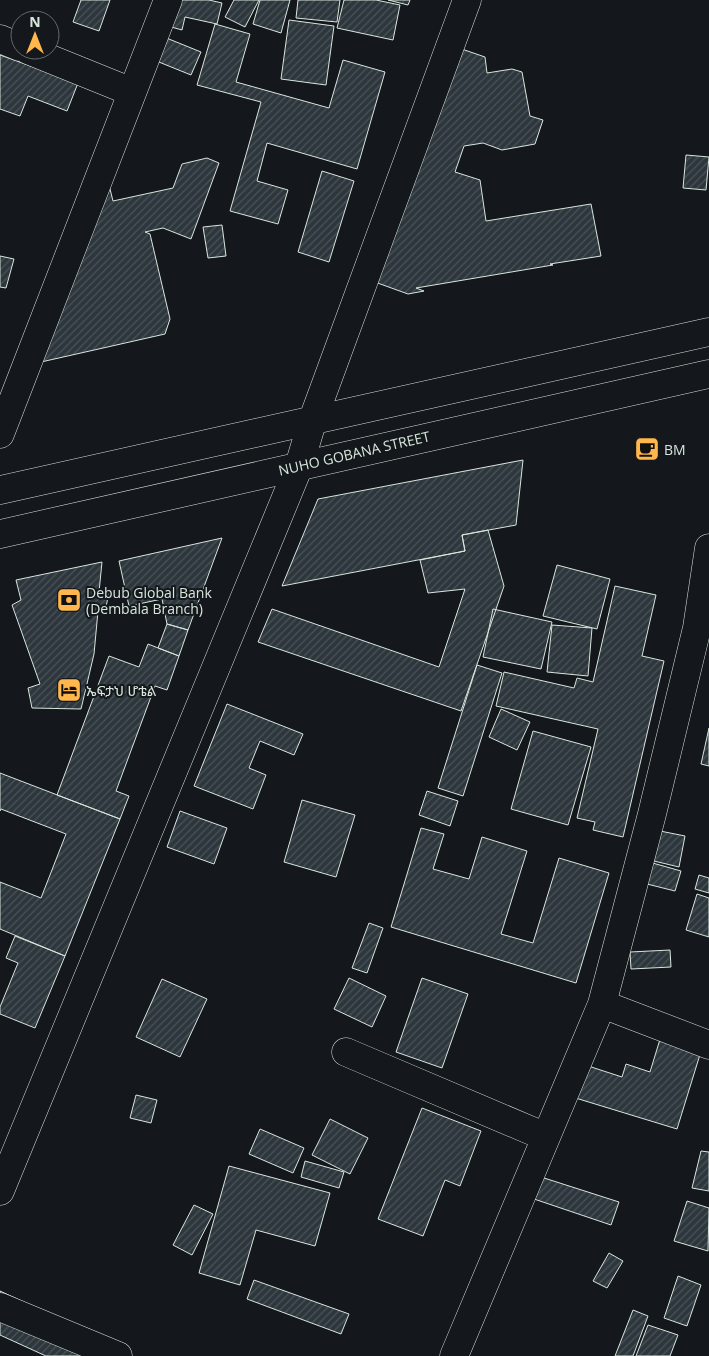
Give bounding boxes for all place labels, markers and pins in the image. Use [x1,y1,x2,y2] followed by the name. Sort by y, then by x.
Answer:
[634,436,660,462] cafe icon: BM
[664,440,686,459] place label: BM
[86,583,212,618] place label: Debub Global Bank (Dembala Branch)
[56,587,82,613] bank icon: Debub Global Bank (Dembala Branch)
[56,677,82,703] hotel icon: ኤፍታህ ሆቴል
[86,681,157,700] place label: ኤፍታህ ሆቴል

